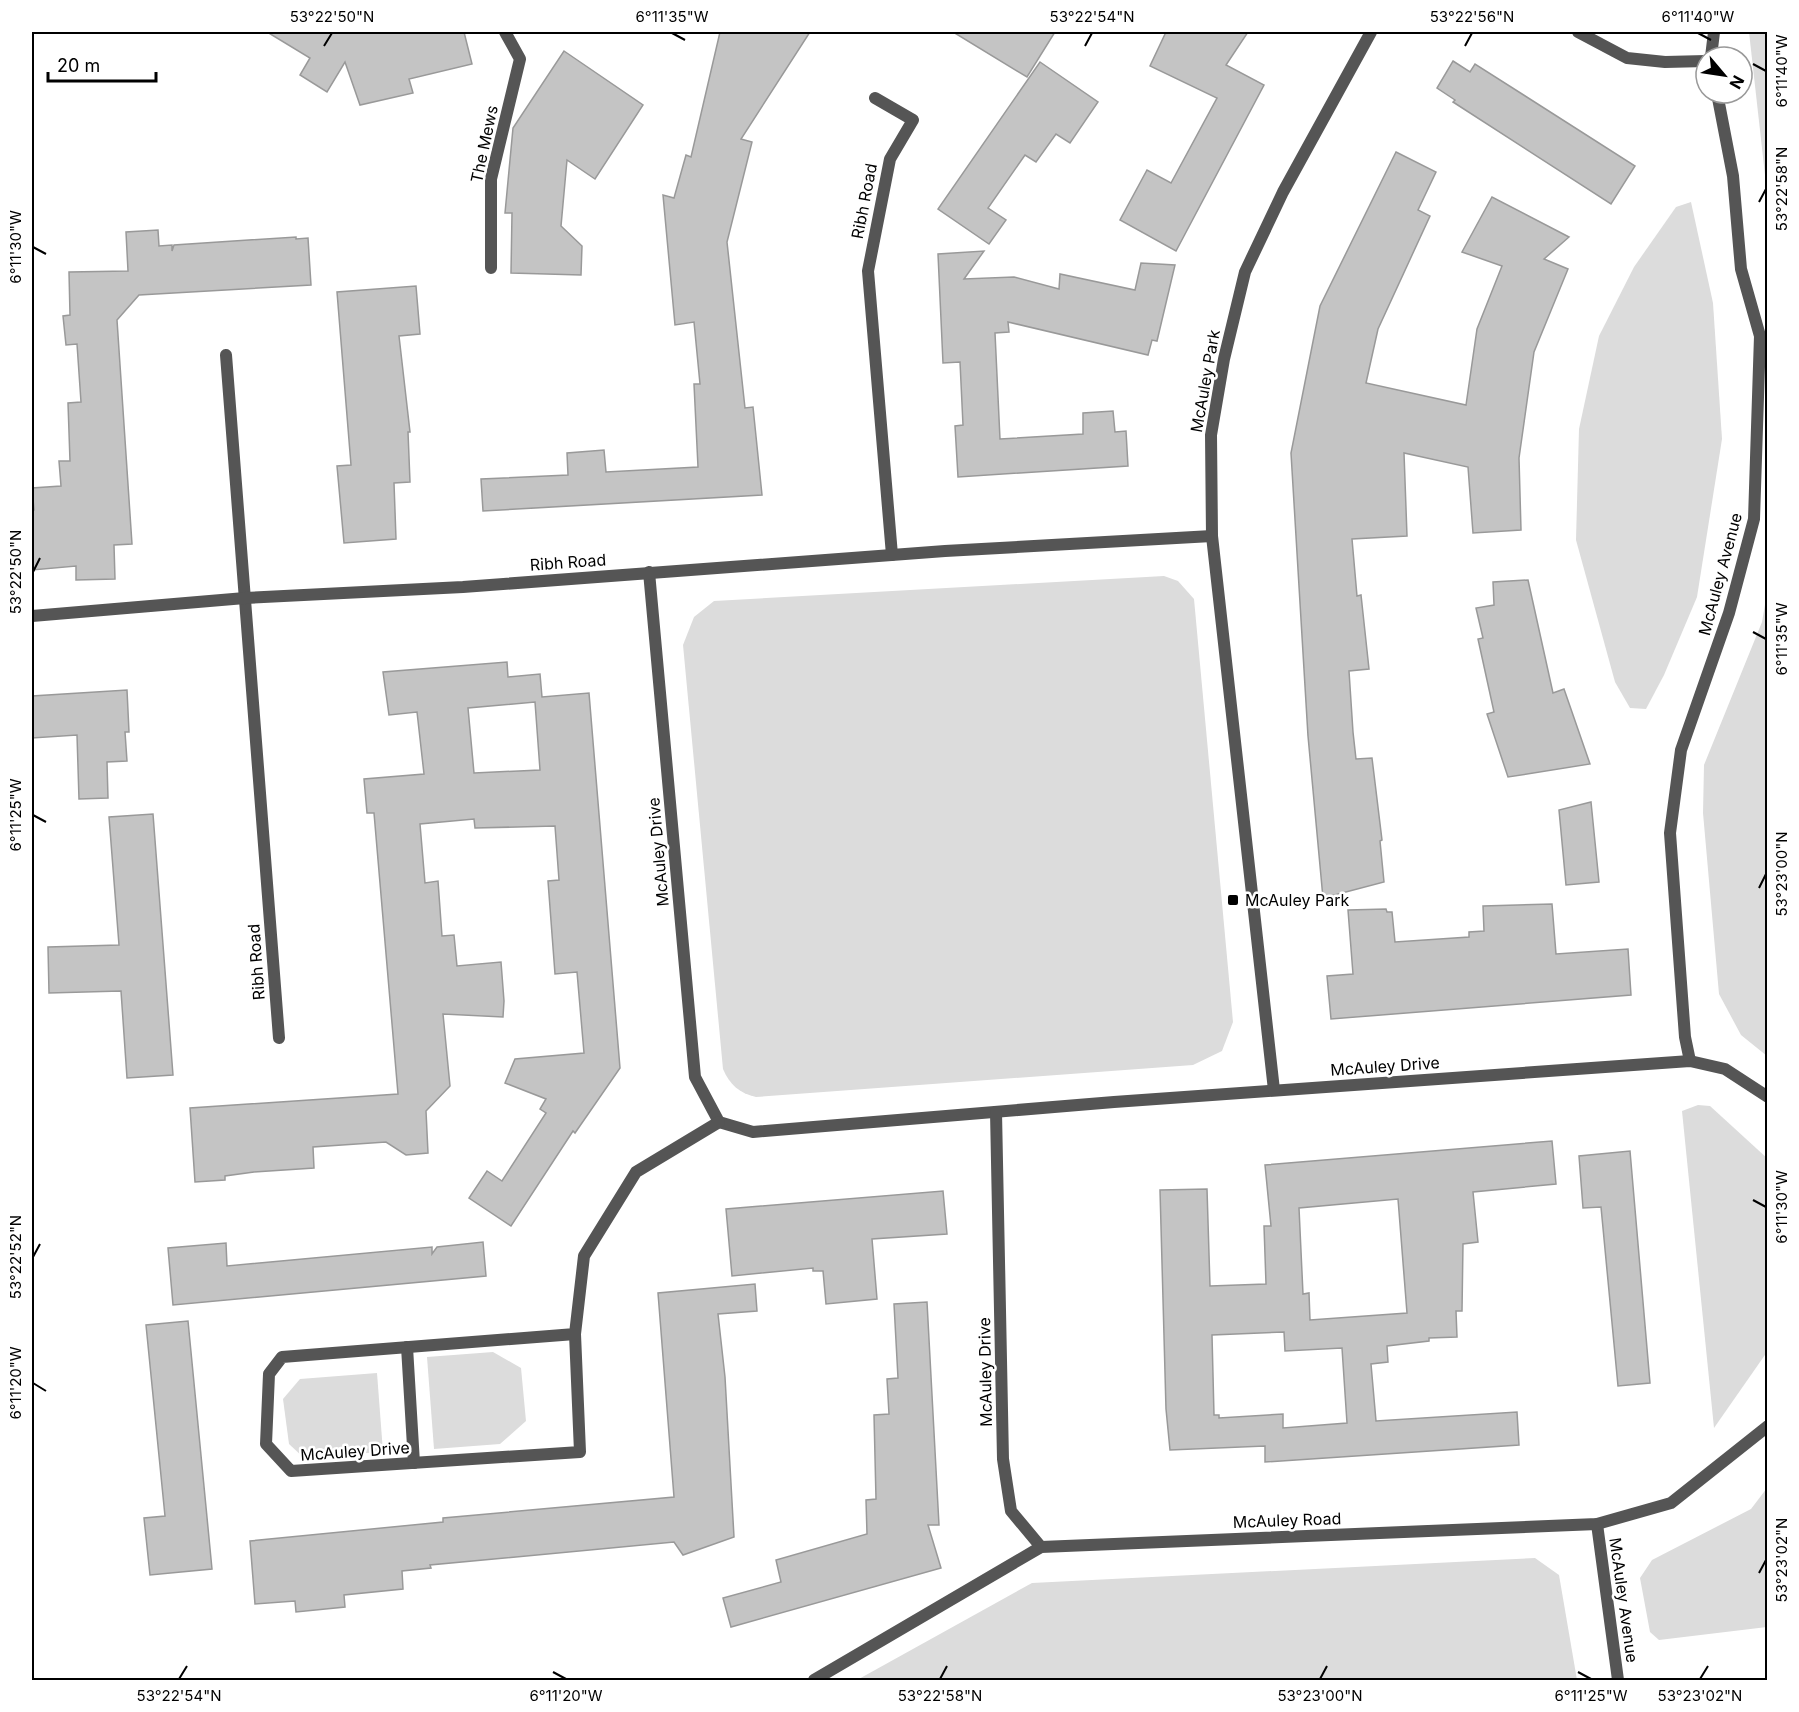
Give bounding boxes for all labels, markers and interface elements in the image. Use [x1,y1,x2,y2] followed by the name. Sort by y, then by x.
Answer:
[290,7,374,26] text: 53°22'50"N
[636,7,709,26] text: 6°11'35"W
[1050,7,1134,26] text: 53°22'54"N
[1430,7,1514,26] text: 53°22'56"N
[1662,7,1735,26] text: 6°11'40"W
[1772,34,1791,107] text: 6°11'40"W
[48,45,156,83] scale bar
[1694,45,1754,105] north arrow
[57,55,100,76] text: 20 m
[1725,72,1749,92] text: N
[466,103,502,185] street label: The Mews
[1772,147,1791,231] text: 53°22'58"N
[847,162,881,240] street label: Ribh Road
[6,210,25,284] text: 6°11'30"W
[1186,328,1224,434] street label: McAuley Park
[1694,510,1746,638] street label: McAuley Avenue
[6,530,25,614] text: 53°22'50"N
[529,549,607,575] street label: Ribh Road
[1772,602,1791,676] text: 6°11'35"W
[6,778,25,851] text: 6°11'25"W
[643,797,673,907] street label: McAuley Drive
[1772,831,1791,917] text: 53°23'00"N
[1245,890,1349,910] place label: McAuley Park
[1226,893,1240,907] marker: McAuley Park
[243,923,269,1001] street label: Ribh Road
[1330,1052,1440,1080] street label: McAuley Drive
[1772,1170,1791,1244] text: 6°11'30"W
[6,1215,25,1299] text: 53°22'52"N
[974,1317,996,1427] street label: McAuley Drive
[6,1346,25,1420] text: 6°11'20"W
[300,1437,410,1465] street label: McAuley Drive
[1232,1508,1342,1532] street label: McAuley Road
[1772,1518,1791,1602] text: 53°23'02"N
[1605,1536,1643,1664] street label: McAuley Avenue
[137,1686,221,1705] text: 53°22'54"N
[529,1686,603,1705] text: 6°11'20"W
[898,1686,982,1705] text: 53°22'58"N
[1277,1686,1363,1705] text: 53°23'00"N
[1555,1686,1628,1705] text: 6°11'25"W
[1658,1686,1742,1705] text: 53°23'02"N

